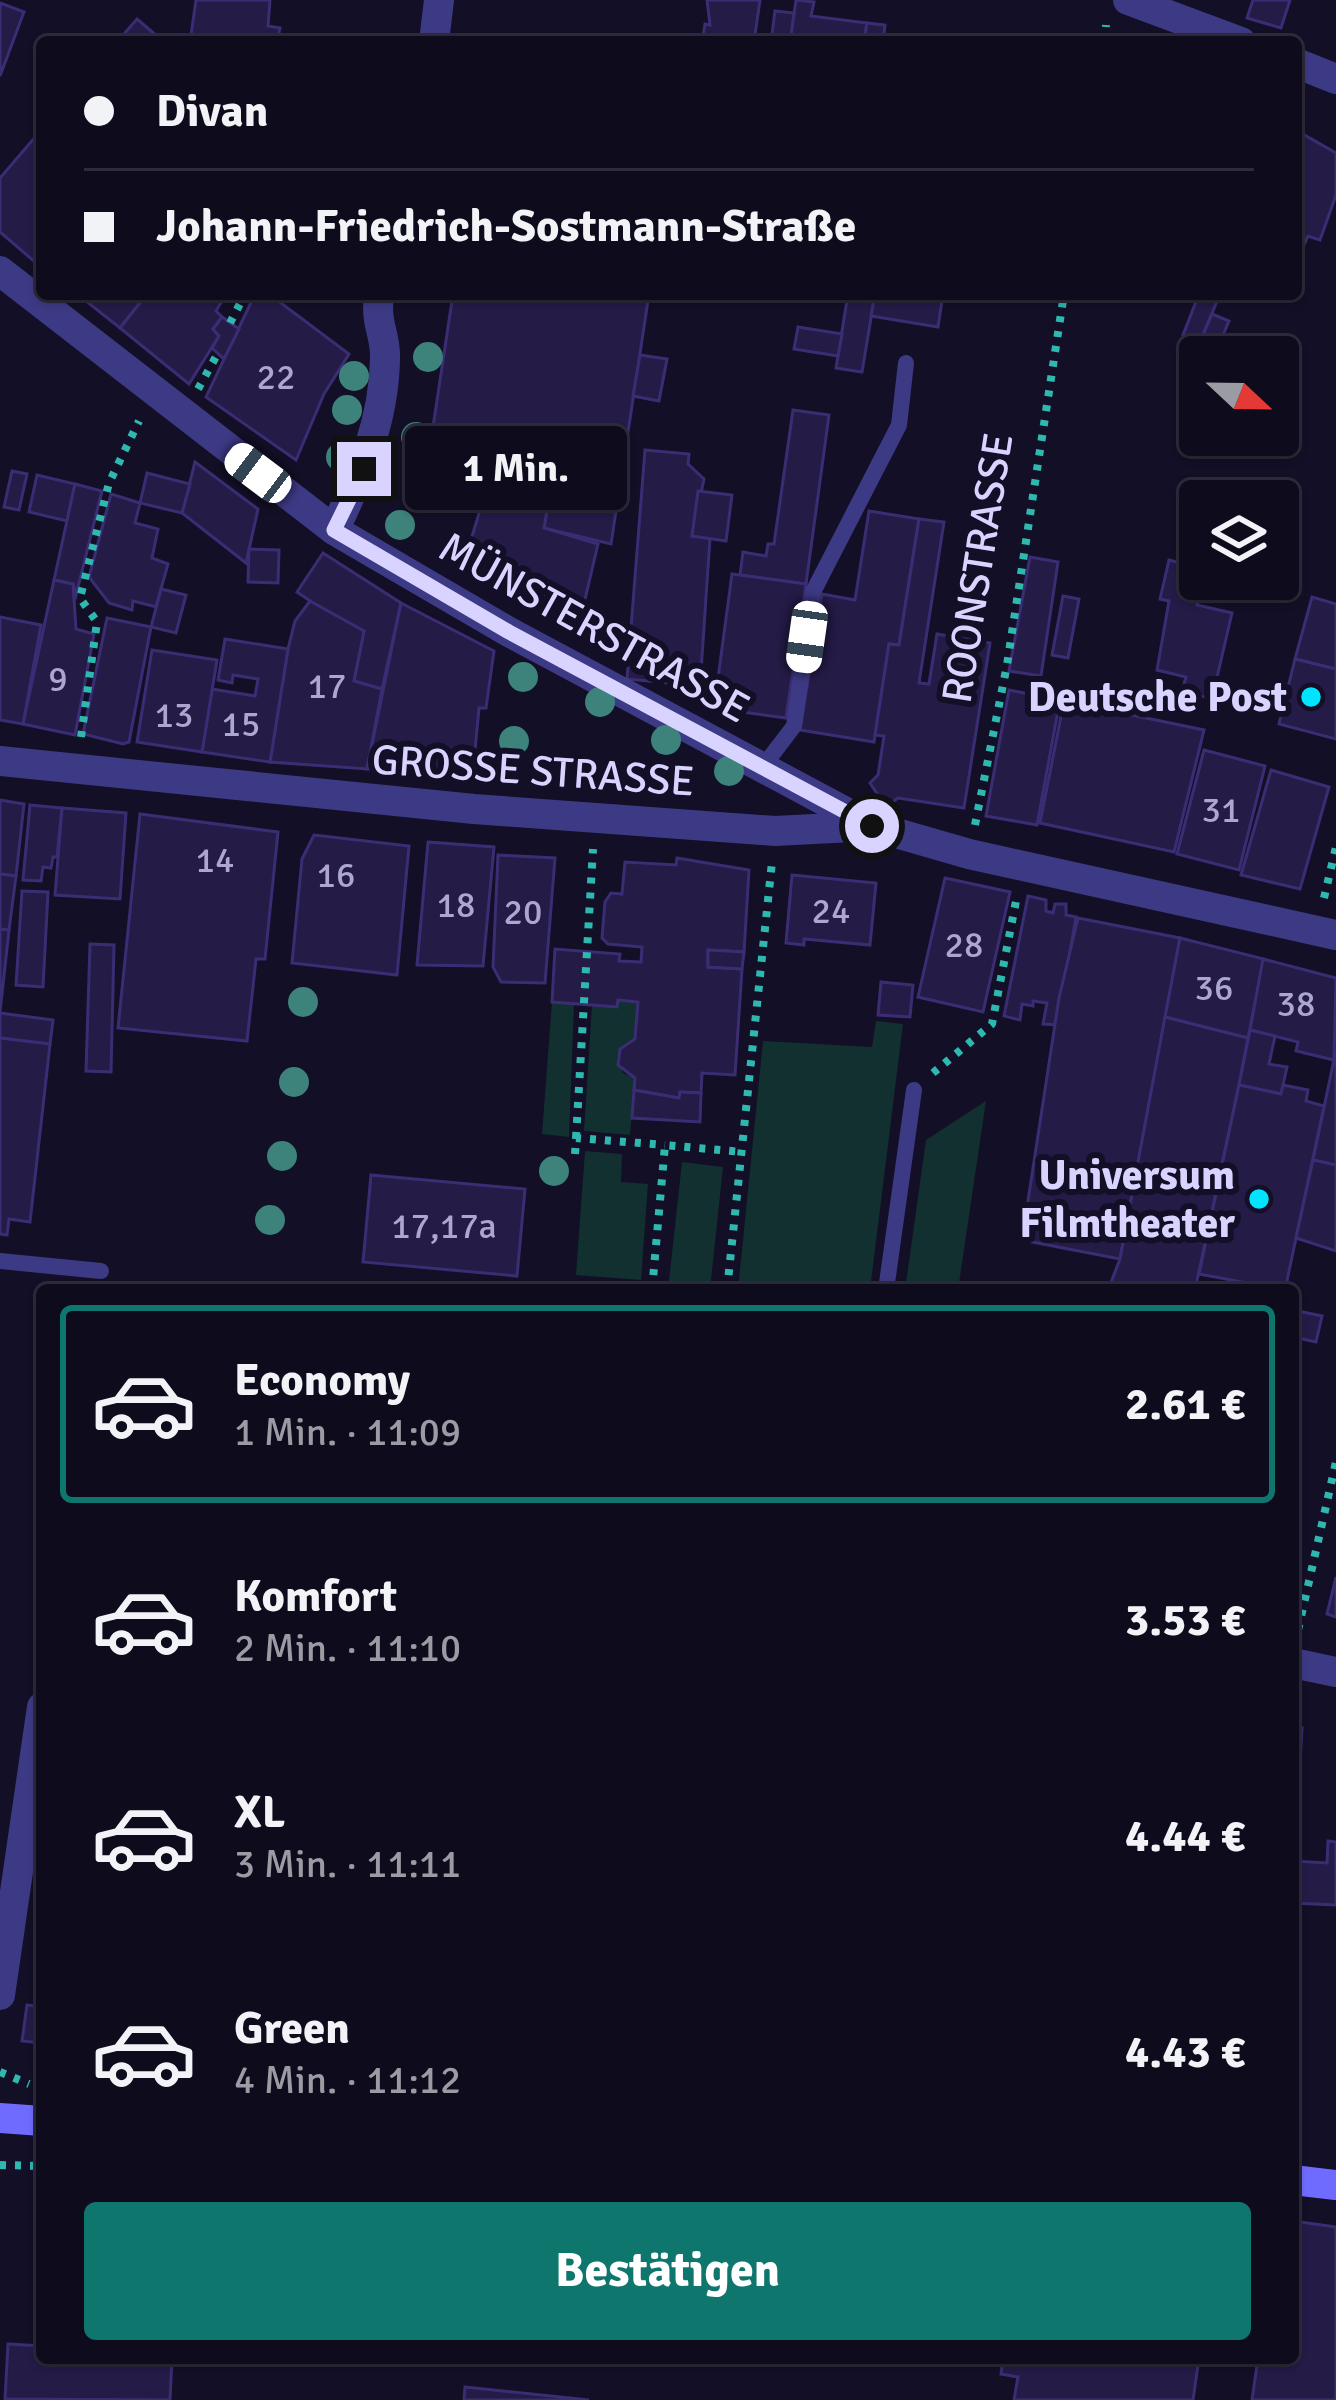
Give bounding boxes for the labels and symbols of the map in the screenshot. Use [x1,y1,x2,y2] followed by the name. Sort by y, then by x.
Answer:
[1179,336,1299,456] north arrow
[257,355,295,400] house number: 22
[406,427,628,511] callout: 1 Min.
[931,429,1025,707] street label: ROONSTRASSE
[218,437,298,509] car
[337,442,391,496] route end
[430,522,758,734] street label: MÜNSTERSTRASSE
[784,599,830,675] car
[48,657,68,702] house number: 9
[308,664,346,709] house number: 17
[1028,672,1287,723] place label: Deutsche Post
[1298,684,1324,710] marker: Deutsche Post
[155,693,193,738] house number: 13
[222,702,260,747] house number: 15
[370,734,696,808] street label: GROSSE STRASSE
[1202,788,1240,833] house number: 31
[845,799,899,853] route start
[196,838,234,883] house number: 14
[317,853,355,898] house number: 16
[437,883,475,928] house number: 18
[812,889,850,934] house number: 24
[504,890,542,935] house number: 20
[945,923,983,968] house number: 28
[1195,966,1233,1011] house number: 36
[1277,982,1315,1027] house number: 38
[1019,1150,1235,1249] place label: Universum Filmtheater
[1246,1186,1272,1212] marker: Universum Filmtheater
[391,1204,497,1249] house number: 17,17a

